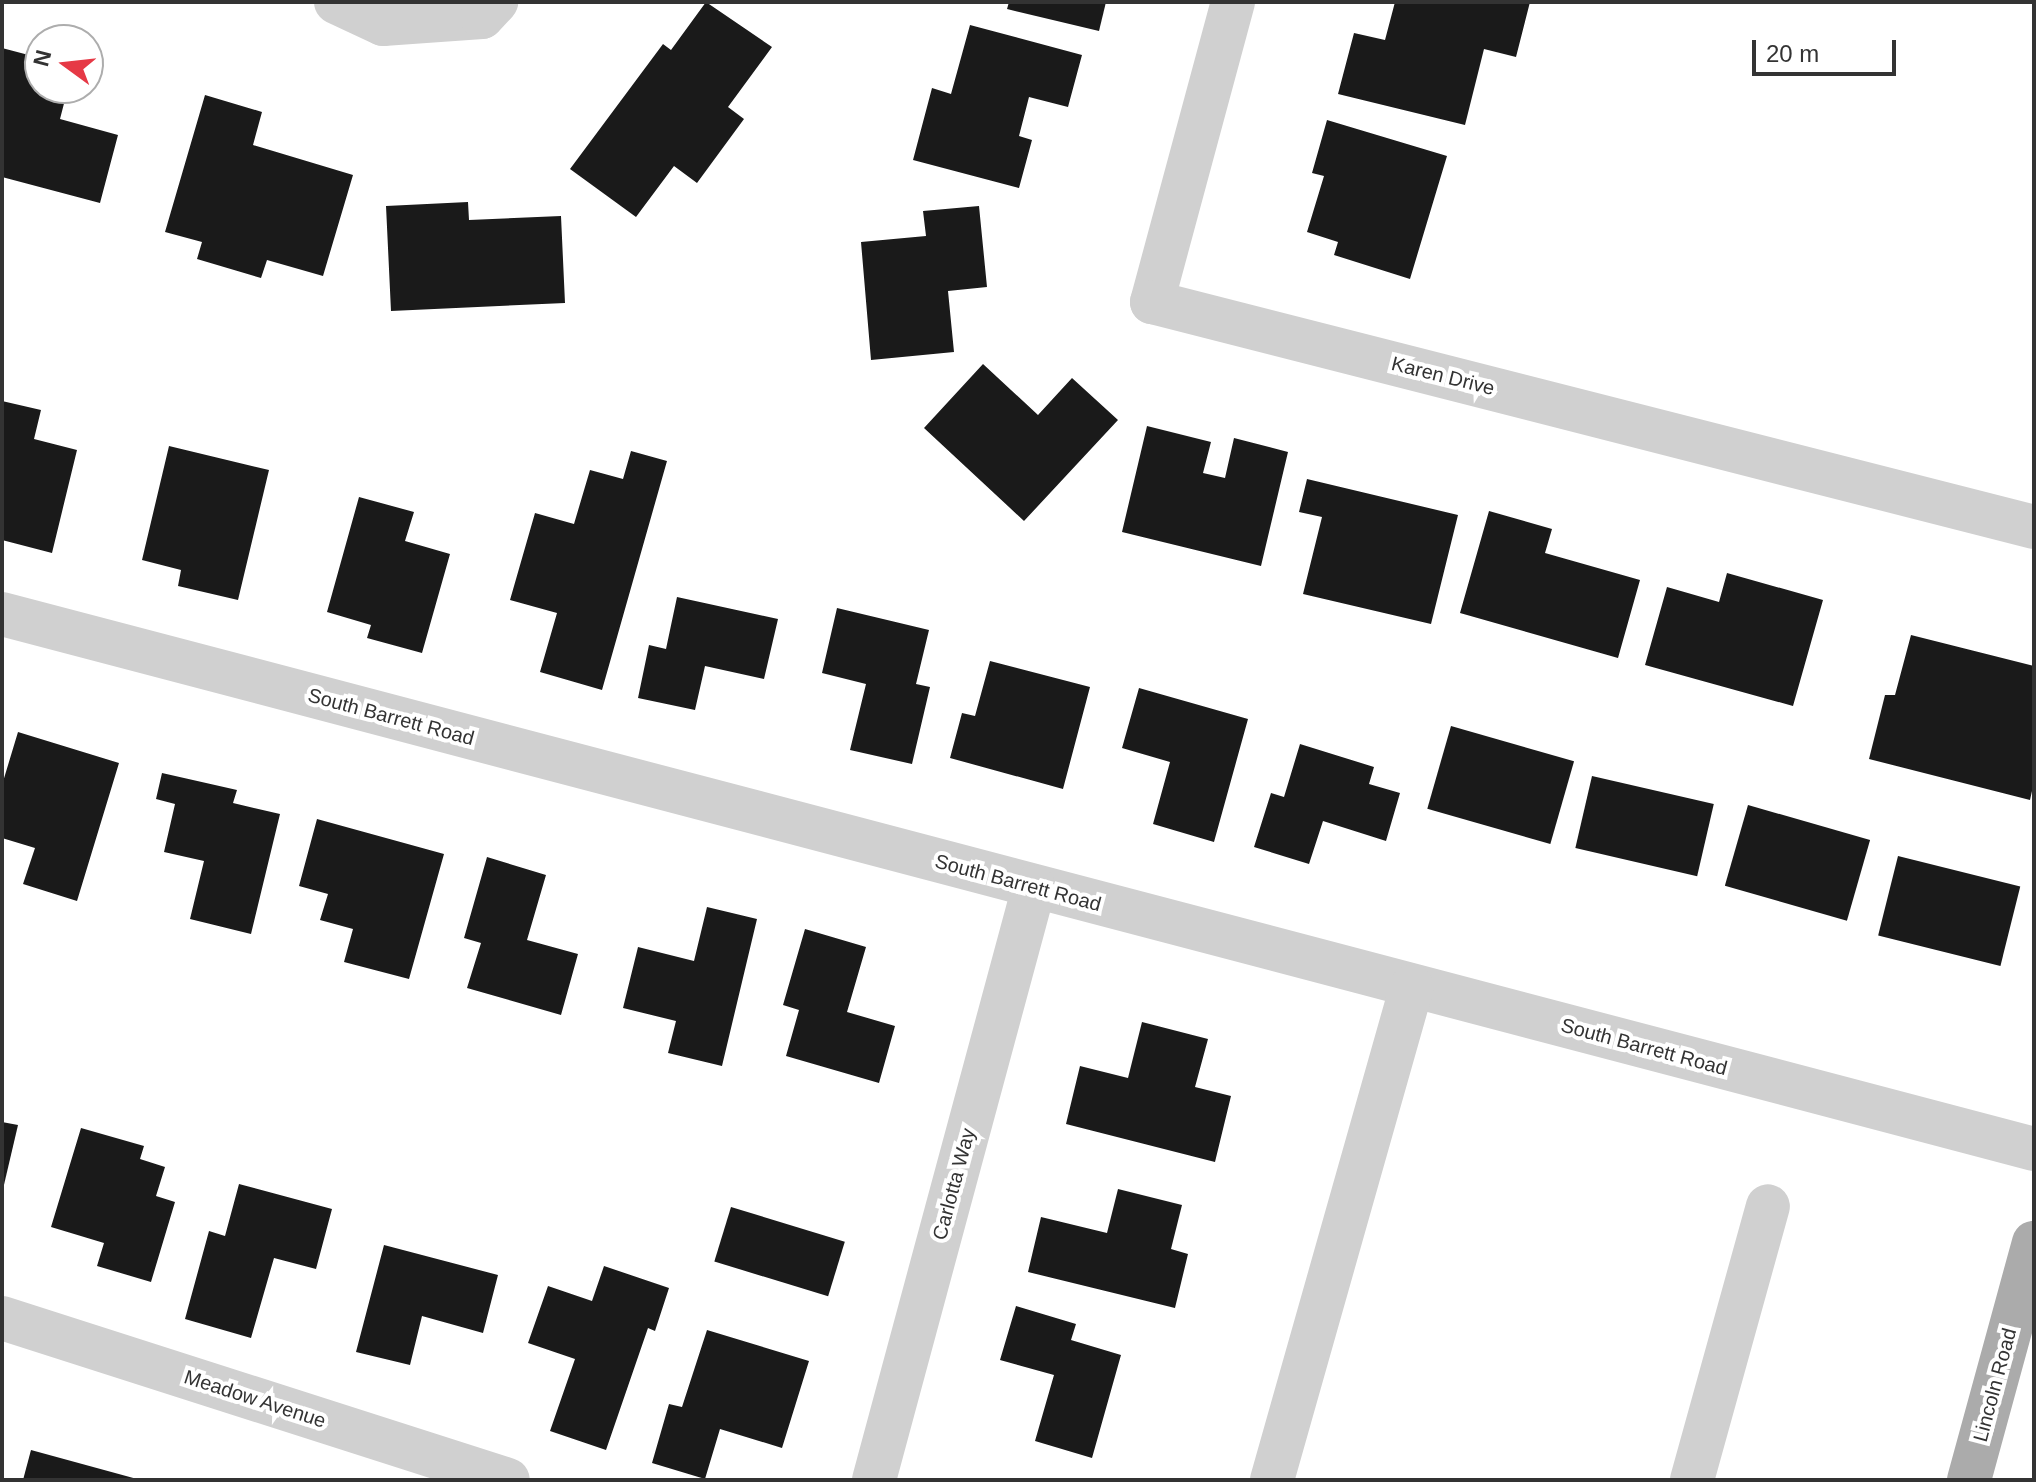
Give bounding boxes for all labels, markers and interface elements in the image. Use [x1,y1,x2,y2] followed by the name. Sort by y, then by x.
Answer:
[24,24,104,104] north arrow
[1756,24,1900,74] scale bar
[1766,40,1819,67] text: 20 m
[28,47,56,69] text: N
[1389,352,1497,400] street label: Karen Drive
[305,683,477,751] street label: South Barrett Road
[932,849,1104,917] street label: South Barrett Road
[1558,1013,1730,1081] street label: South Barrett Road
[928,1125,980,1243] street label: Carlotta Way
[1968,1326,2022,1444] street label: Lincoln Road
[181,1365,329,1433] street label: Meadow Avenue

